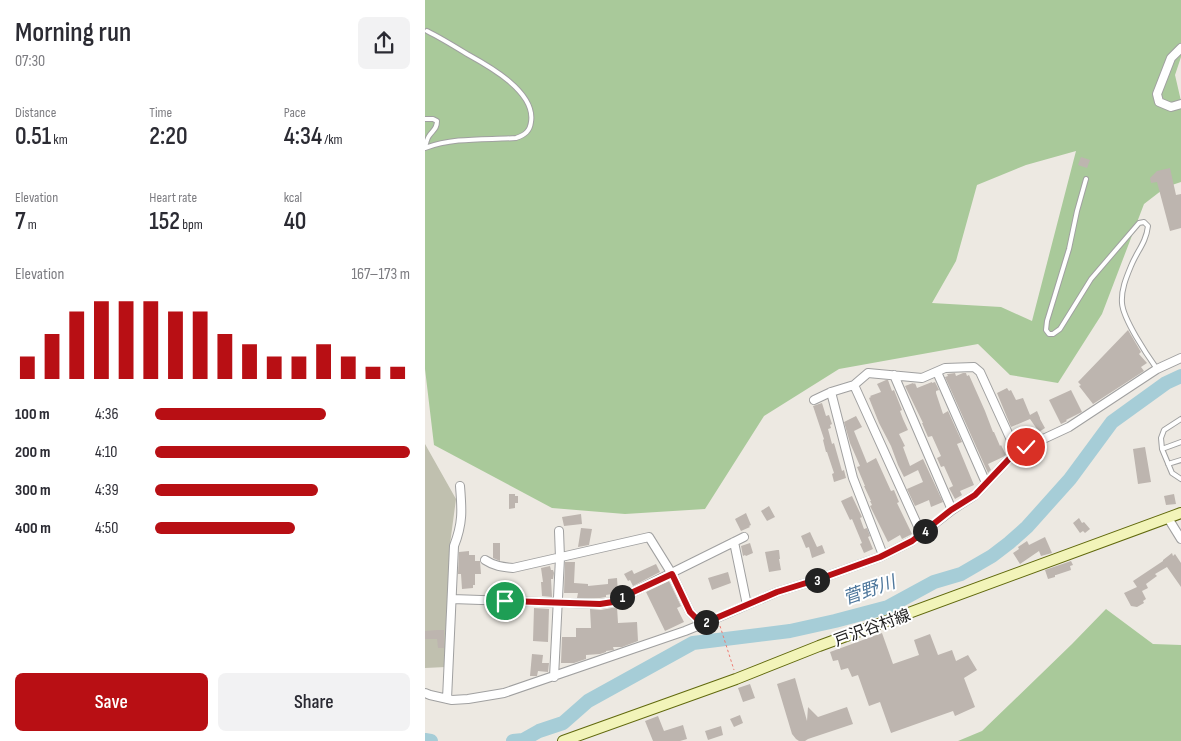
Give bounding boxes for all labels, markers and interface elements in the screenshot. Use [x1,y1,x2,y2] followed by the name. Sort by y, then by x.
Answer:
[15,16,131,49] text: Morning run
[358,17,410,69] button: share
[15,52,45,71] text: 07:30
[15,104,56,121] text: Distance
[149,104,172,121] text: Time
[284,104,306,121] text: Pace
[15,121,51,152] text: 0.51
[149,121,187,152] text: 2:20
[284,121,322,152] text: 4:34
[51,131,68,148] text: km
[322,131,343,148] text: /km
[15,189,58,206] text: Elevation
[149,189,197,206] text: Heart rate
[284,189,302,206] text: kcal
[15,206,26,237] text: 7
[149,206,180,237] text: 152
[284,206,306,237] text: 40
[26,216,37,233] text: m
[180,216,203,233] text: bpm
[15,265,64,284] text: Elevation
[351,265,410,284] text: 167–173 m
[15,405,50,424] text: 100 m
[95,405,118,424] text: 4:36
[1005,426,1047,468] pin
[1012,433,1040,461] icon: check
[15,443,50,462] text: 200 m
[95,443,117,462] text: 4:10
[15,481,51,500] text: 300 m
[95,481,119,500] text: 4:39
[913,518,937,544] pin: 4
[15,519,51,538] text: 400 m
[95,519,118,538] text: 4:50
[922,523,929,540] text: 4
[805,568,829,592] pin: 3
[840,571,900,609] water label: 菅野川
[814,572,821,589] text: 3
[484,580,526,622] pin
[609,584,635,610] pin: 1
[491,587,519,615] icon: arrive
[620,589,625,606] text: 1
[832,606,913,651] street label: 戸沢谷村線
[693,610,719,634] pin: 2
[703,614,710,631] text: 2
[15,673,208,731] button: Save
[218,673,410,731] button: Share

